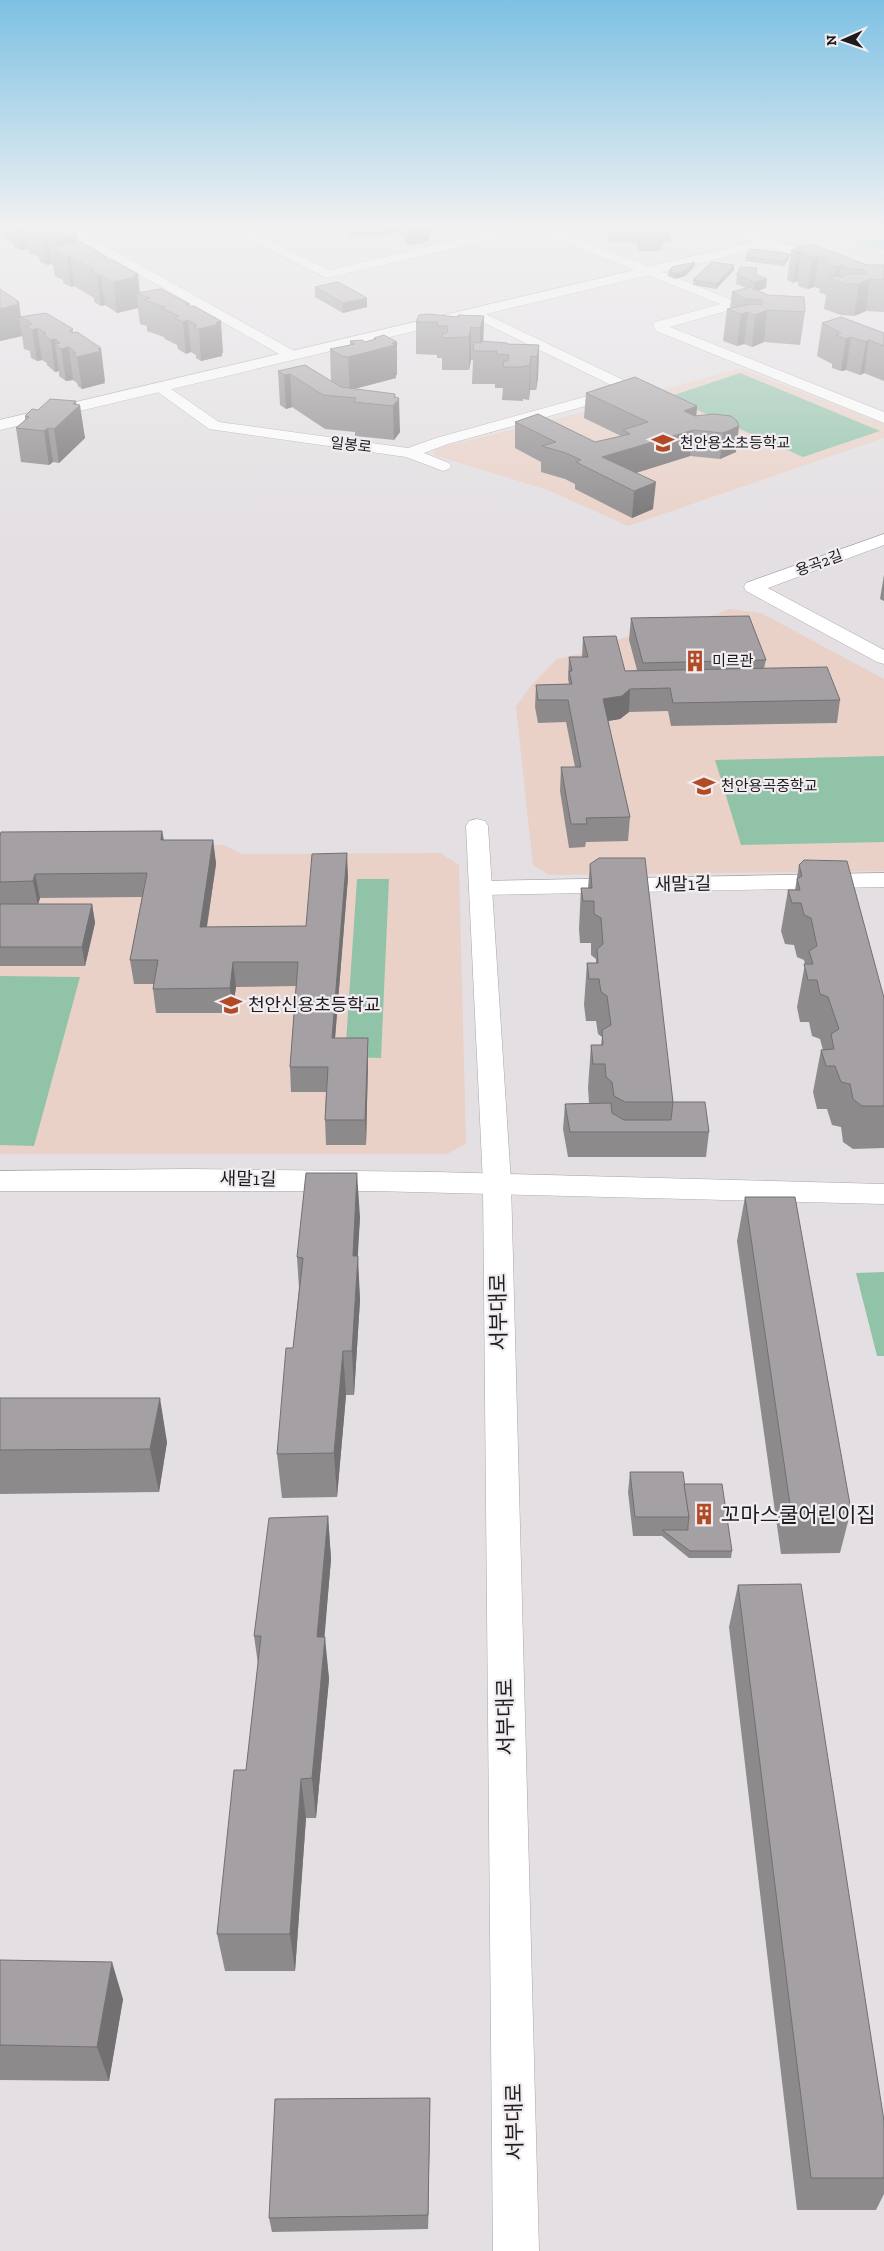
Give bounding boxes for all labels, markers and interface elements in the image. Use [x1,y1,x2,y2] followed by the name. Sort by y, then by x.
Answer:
[819,15,869,65] north arrow
[823,34,840,46] text: N
[650,430,676,456] school or university icon: 천안용소초등학교
[329,434,373,456] street label: 일봉로
[680,434,790,452] place label: 천안용소초등학교
[793,546,845,580] street label: 용곡2길
[682,648,708,674] building icon: 미르관
[712,652,754,670] place label: 미르관
[691,773,717,799] school or university icon: 천안용곡중학교
[721,777,818,795] place label: 천안용곡중학교
[654,873,712,895] street label: 새말1길
[218,992,244,1018] school or university icon: 천안신용초등학교
[248,994,380,1016] place label: 천안신용초등학교
[219,1168,277,1190] street label: 새말1길
[485,1273,511,1351] street label: 서부대로
[691,1501,717,1527] building icon: 꼬마스쿨어린이집
[721,1502,876,1527] place label: 꼬마스쿨어린이집
[492,1678,518,1756] street label: 서부대로
[501,2083,527,2161] street label: 서부대로

